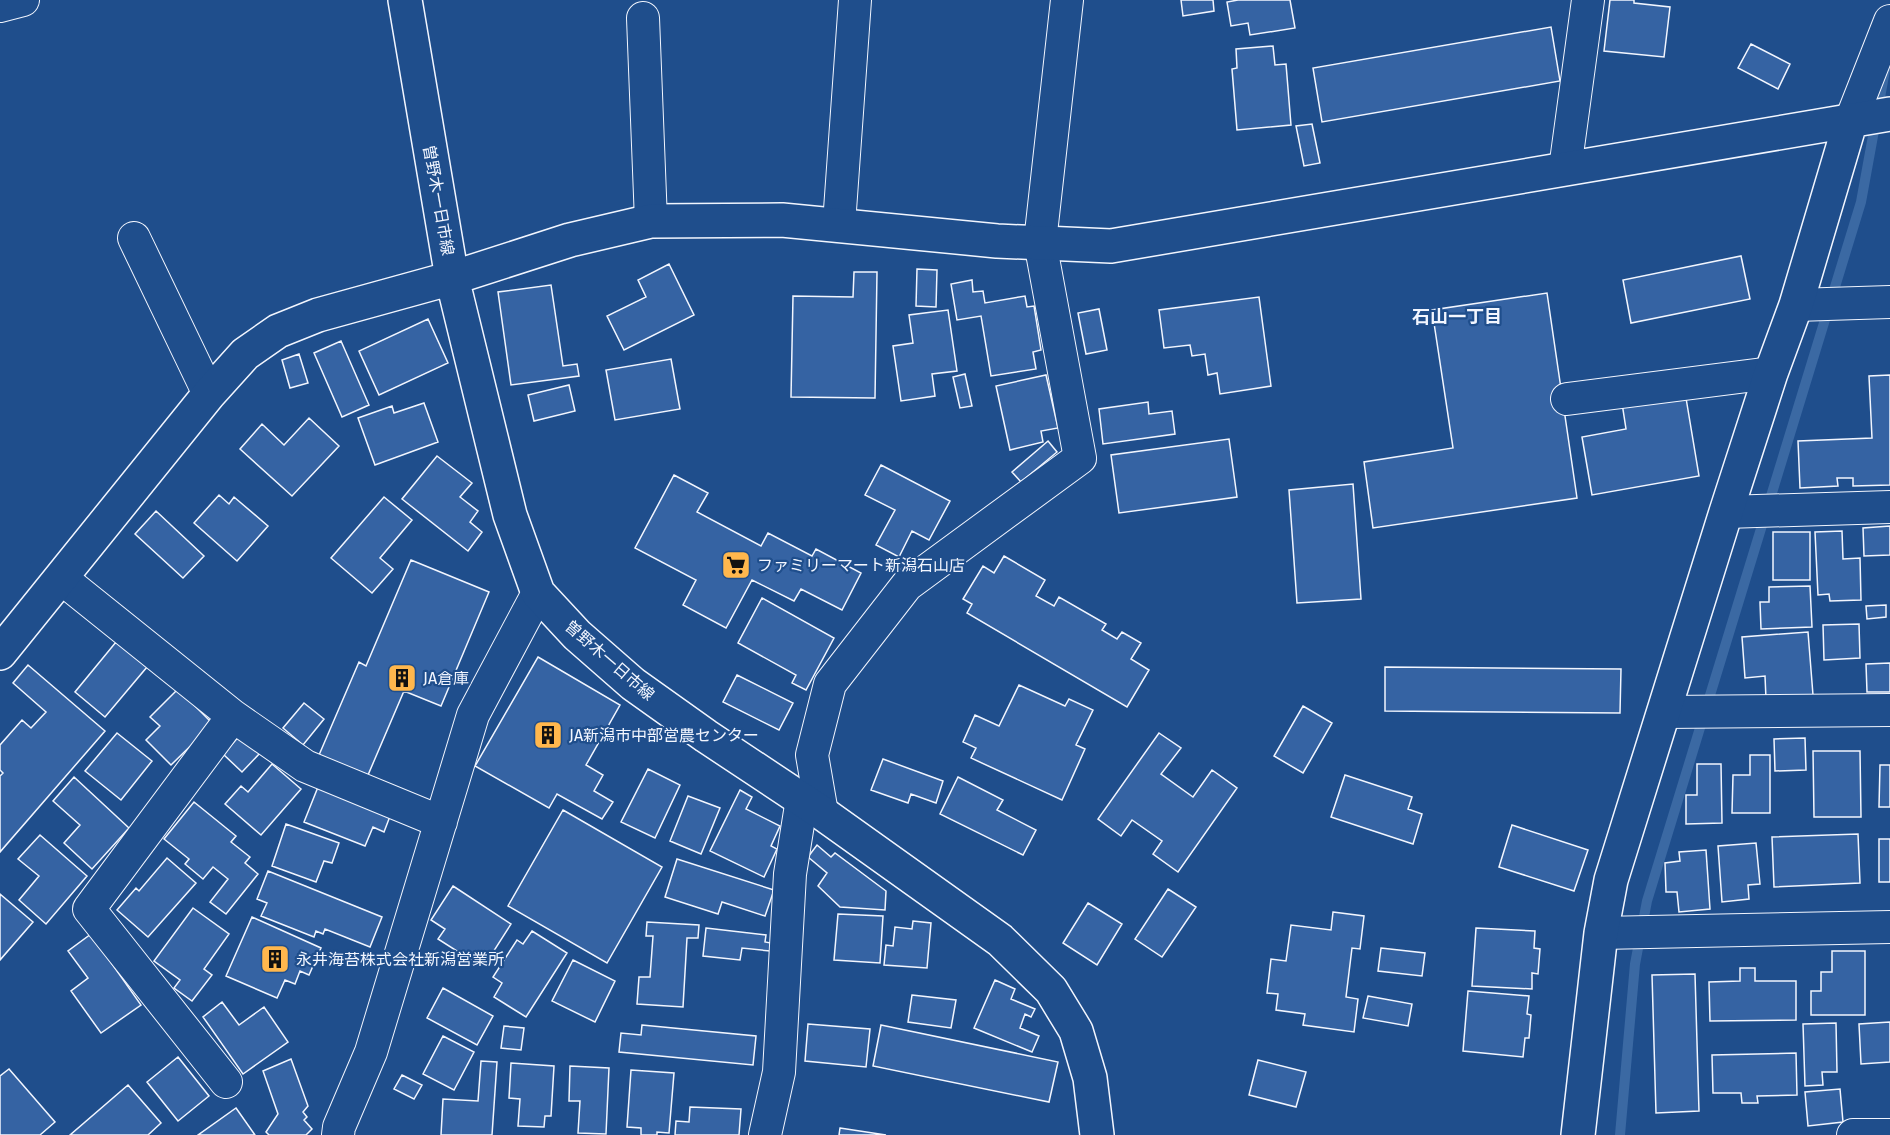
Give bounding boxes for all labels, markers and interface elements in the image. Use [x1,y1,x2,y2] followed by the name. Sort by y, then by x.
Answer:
[419,143,458,257] street label: 曽野木一日市線
[1412,306,1502,328] district label: 石山一丁目
[720,549,752,581] supermarket icon: ファミリーマート新潟石山店
[757,556,965,575] place label: ファミリーマート新潟石山店
[561,616,658,704] street label: 曽野木一日市線
[386,662,418,694] building icon: JA倉庫
[423,669,469,688] place label: JA倉庫
[532,719,564,751] building icon: JA新潟市中部営農センター
[569,726,759,745] place label: JA新潟市中部営農センター
[259,943,291,975] building icon: 永井海苔株式会社新潟営業所
[296,950,504,969] place label: 永井海苔株式会社新潟営業所

